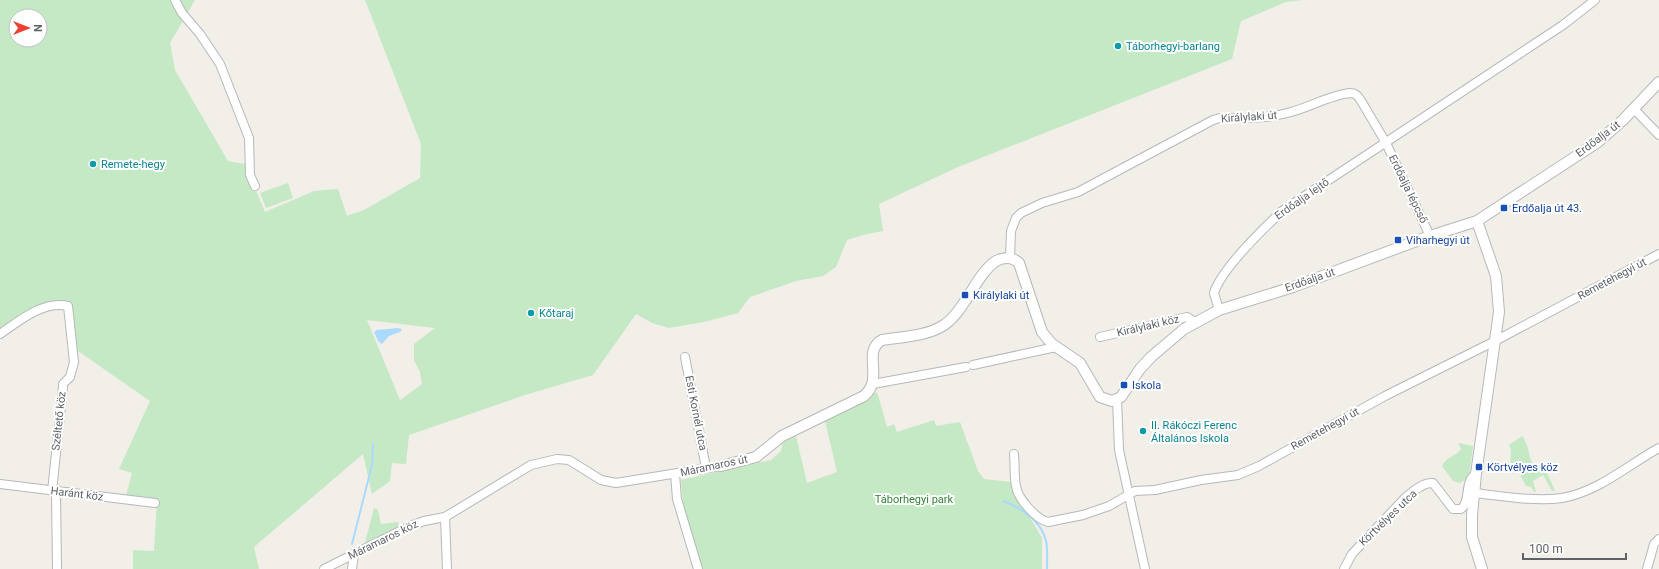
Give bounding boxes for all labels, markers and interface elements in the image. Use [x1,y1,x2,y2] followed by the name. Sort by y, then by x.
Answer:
[8,8,48,48] north arrow
[31,24,44,32] text: N
[1126,40,1220,53] place label: Táborhegyi-barlang
[1113,41,1123,51] marker: Táborhegyi-barlang
[1220,109,1278,125] street label: Királylaki út
[1573,118,1623,160] street label: Erdőalja út
[1386,153,1430,225] street label: Erdőalja lépcső
[101,158,166,171] place label: Remete-hegy
[88,159,98,169] marker: Remete-hegy
[1272,176,1332,222] street label: Erdőalja lejtő
[1512,202,1582,215] place label: Erdőalja út 43.
[1499,203,1509,213] marker: Erdőalja út 43.
[1406,234,1470,247] place label: Viharhegyi út
[1393,235,1403,245] marker: Viharhegyi út
[1575,255,1649,303] street label: Remetehegyi út
[1283,265,1337,295] street label: Erdőalja út
[973,289,1030,302] place label: Királylaki út
[960,290,970,300] marker: Királylaki út
[539,307,574,320] place label: Kőtaraj
[526,308,536,318] marker: Kőtaraj
[1115,312,1181,340] street label: Királylaki köz
[682,374,710,452] street label: Esti Kornél utca
[1132,379,1161,392] place label: Iskola
[1119,380,1129,390] marker: Iskola
[49,390,69,451] street label: Széltető köz
[1289,405,1362,453] street label: Remetehegyi út
[1151,419,1237,445] place label: II. Rákóczi Ferenc Általános Iskola
[1138,426,1148,436] marker: II. Rákóczi Ferenc Általános Iskola
[679,452,749,479] street label: Máramaros út
[1487,461,1559,474] place label: Körtvélyes köz
[1474,462,1484,472] marker: Körtvélyes köz
[50,484,105,504] street label: Haránt köz
[1356,487,1420,549] street label: Körtvélyes utca
[875,493,954,506] park label: Táborhegyi park
[346,517,421,563] street label: Máramaros köz
[1523,535,1626,561] scale bar
[1529,542,1563,556] text: 100 m

